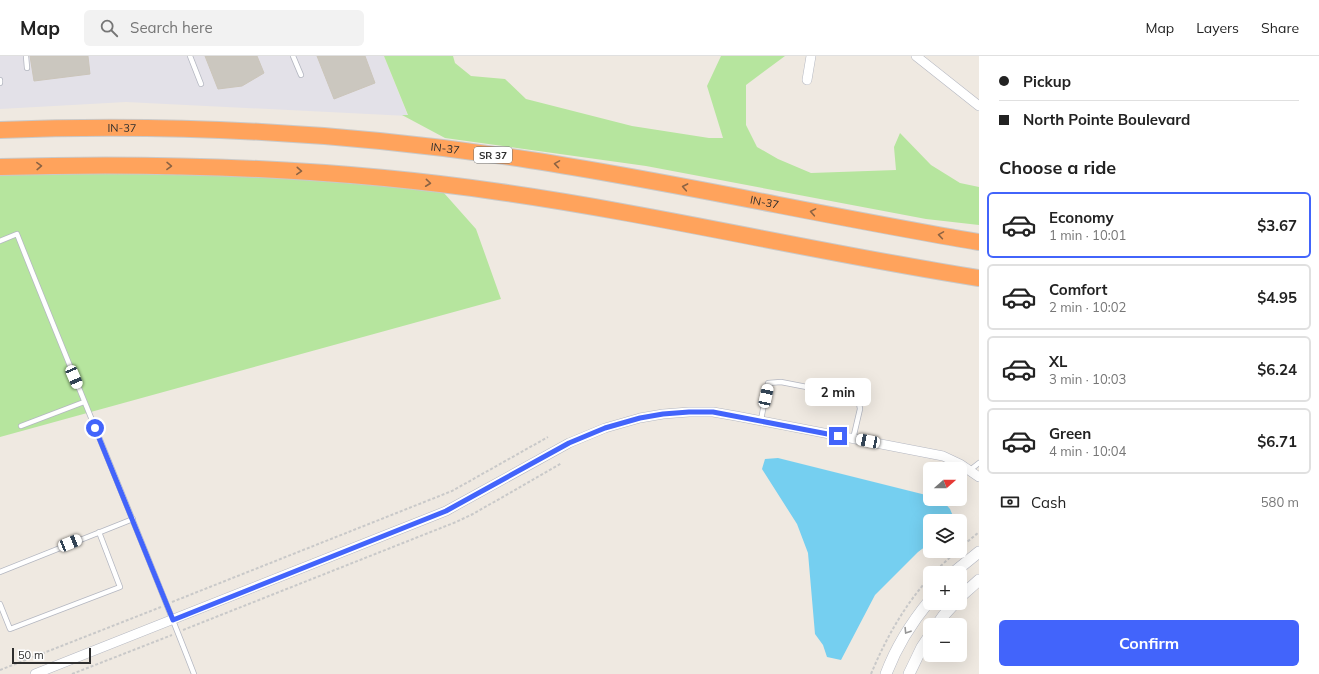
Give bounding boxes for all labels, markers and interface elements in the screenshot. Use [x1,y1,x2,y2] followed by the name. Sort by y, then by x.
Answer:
[84,10,364,46] search box
[20,16,60,40] text: Map
[98,17,120,39] icon: search
[130,18,213,37] text: Search here
[1145,19,1174,37] text: Map
[1196,19,1239,37] text: Layers
[1261,19,1299,37] text: Share
[1023,72,1071,91] text: Pickup
[1023,110,1190,129] text: North Pointe Boulevard
[107,121,137,135] street label: IN-37
[430,140,460,157] street label: IN-37
[474,147,512,163] road number: SR 37
[999,156,1116,179] text: Choose a ride
[554,160,560,169] one-way arrow
[36,162,42,170] one-way arrow
[166,162,172,170] one-way arrow
[296,167,302,176] one-way arrow
[425,178,431,187] one-way arrow
[682,184,688,192] one-way arrow
[749,193,780,212] street label: IN-37
[1001,207,1037,243] icon: car
[1049,208,1114,227] text: Economy
[809,209,816,217] one-way arrow
[1257,216,1297,235] text: $3.67
[1049,227,1126,243] text: 1 min · 10:01
[937,232,944,240] one-way arrow
[1001,279,1037,315] icon: car
[1049,280,1107,299] text: Comfort
[1257,288,1297,307] text: $4.95
[1049,299,1126,315] text: 2 min · 10:02
[1001,351,1037,387] icon: car
[1049,352,1067,371] text: XL
[1257,360,1297,379] text: $6.24
[64,364,84,390] car
[1049,371,1126,387] text: 3 min · 10:03
[805,378,871,406] callout: 2 min
[758,383,774,409] car
[821,384,855,400] text: 2 min
[86,419,104,437] route start
[1001,423,1037,459] icon: car
[1049,424,1091,443] text: Green
[829,427,847,445] route end
[1257,432,1297,451] text: $6.71
[855,433,881,449] car
[1049,443,1126,459] text: 4 min · 10:04
[923,462,967,506] north arrow
[923,462,967,662] map controls
[999,491,1021,513] icon: cash
[1031,493,1066,512] text: Cash
[1261,494,1299,510] text: 580 m
[923,514,967,558] button: layers
[57,533,83,553] car
[923,566,967,610] button: +
[923,618,967,662] button: −
[999,620,1299,666] button: Confirm
[905,627,912,634] one-way arrow
[12,646,91,665] scale bar
[18,648,44,662] text: 50 m

